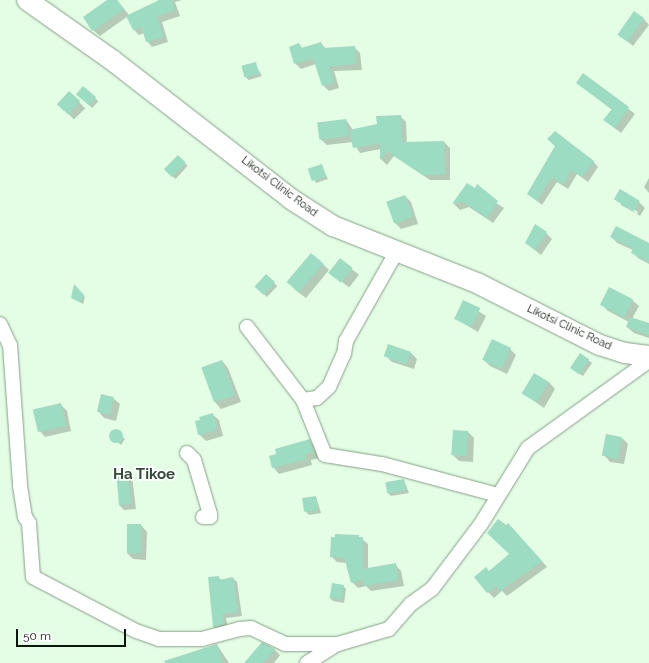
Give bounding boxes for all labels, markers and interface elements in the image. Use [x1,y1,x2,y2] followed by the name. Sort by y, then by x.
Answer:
[238,154,320,220] street label: Likotsi Clinic Road
[525,303,613,353] street label: Likotsi Clinic Road
[113,466,175,484] district label: Ha Tikoe
[18,621,128,647] scale bar
[23,629,51,643] text: 50 m

